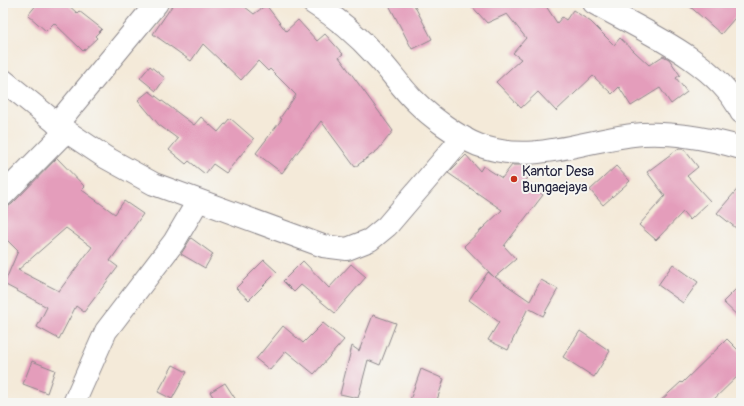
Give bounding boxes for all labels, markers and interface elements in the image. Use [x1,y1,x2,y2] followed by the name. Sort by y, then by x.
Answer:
[522,163,594,196] place label: Kantor Desa Bungaejaya
[509,174,519,184] marker: Kantor Desa Bungaejaya

